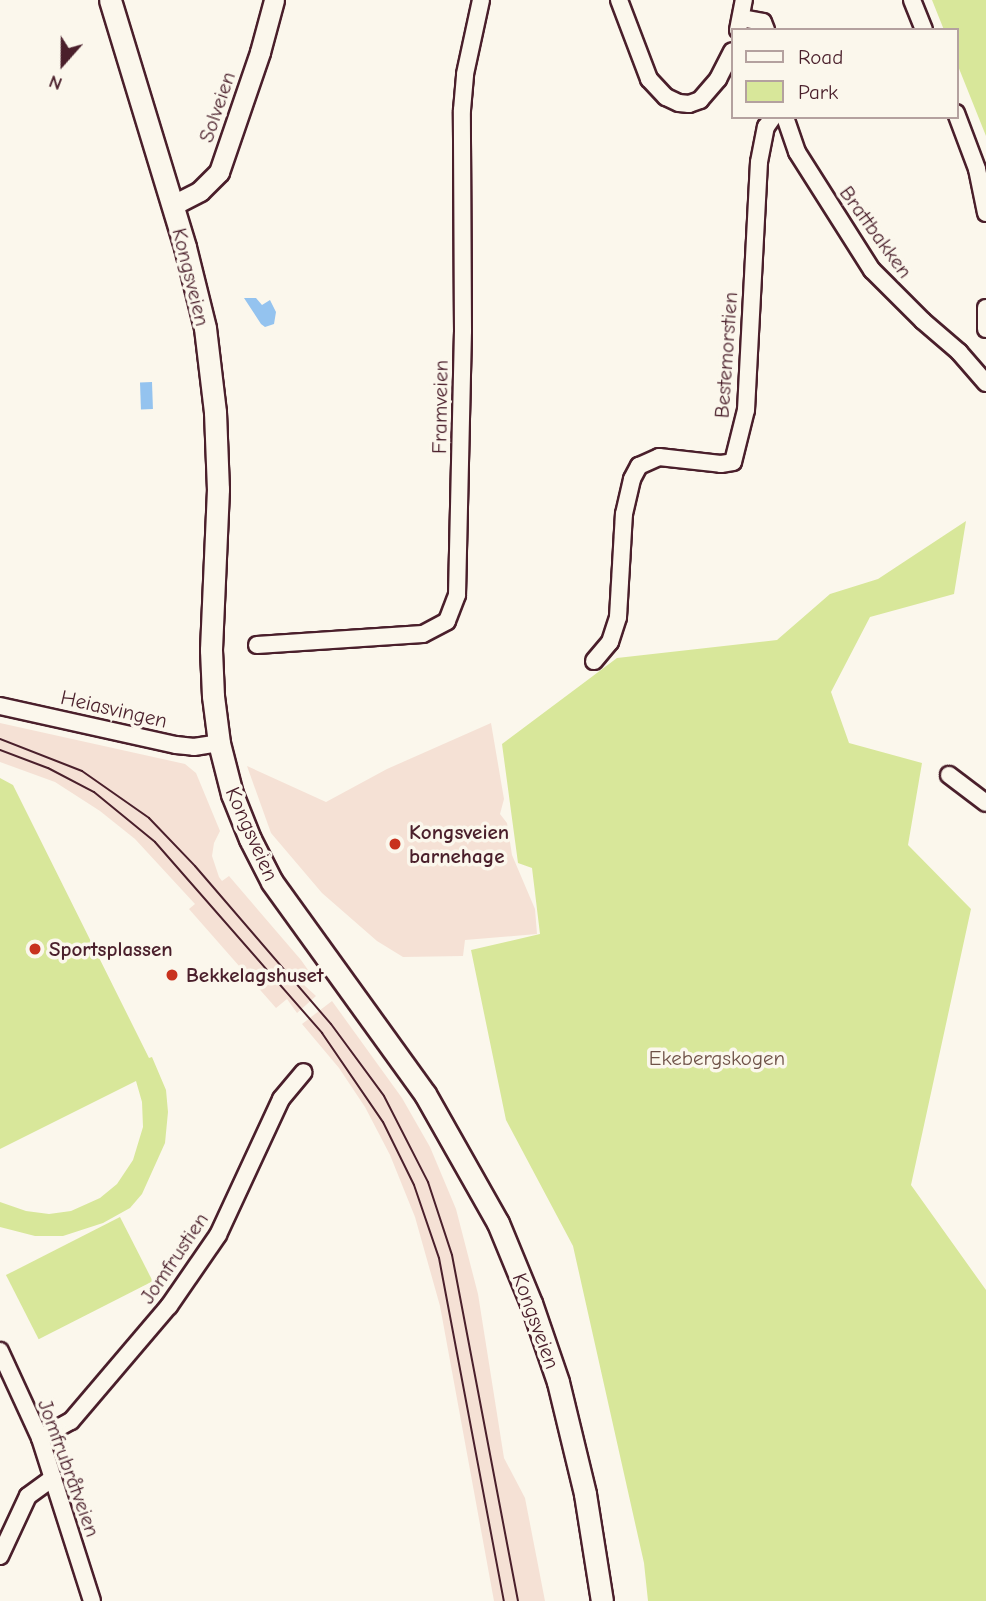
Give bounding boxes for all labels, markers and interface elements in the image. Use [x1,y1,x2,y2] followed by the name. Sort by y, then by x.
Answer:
[28,28,98,98] north arrow
[730,28,958,119] legend
[798,45,843,69] text: Road
[193,68,241,146] street label: Solveien
[46,70,65,95] text: N
[798,80,838,104] text: Park
[834,181,918,283] street label: Brattbakken
[167,225,215,329] street label: Kongsveien
[709,291,743,419] street label: Bestemorstien
[427,360,453,454] street label: Framveien
[58,685,170,733] street label: Heiasvingen
[220,783,284,885] street label: Kongsveien
[409,819,509,869] place label: Kongsveien barnehage
[387,836,403,852] marker: Kongsveien barnehage
[49,936,173,962] place label: Sportsplassen
[27,941,43,957] marker: Sportsplassen
[186,962,324,988] place label: Bekkelagshuset
[164,967,180,983] marker: Bekkelagshuset
[649,1045,785,1071] park label: Ekebergskogen
[134,1208,214,1308] street label: Jomfrustien
[507,1270,565,1372] street label: Kongsveien
[32,1396,106,1540] street label: Jomfrubråtveien

